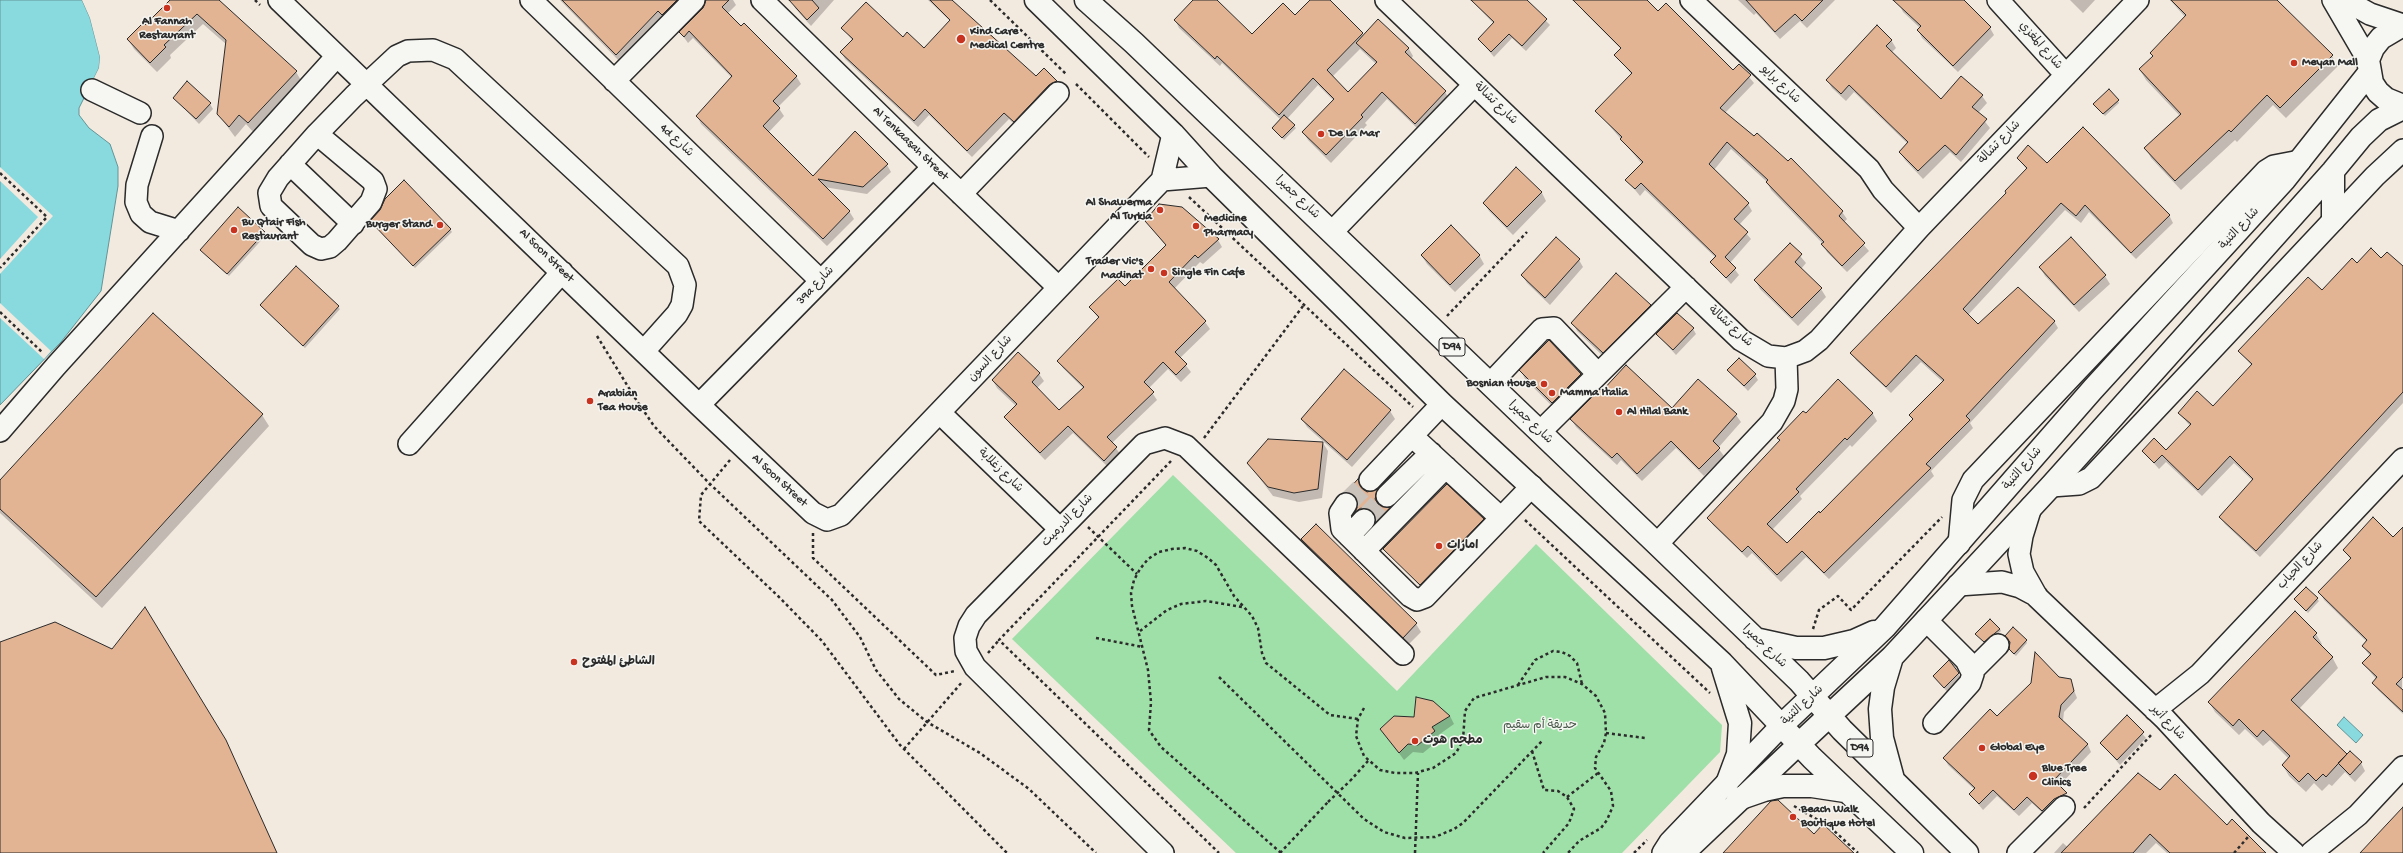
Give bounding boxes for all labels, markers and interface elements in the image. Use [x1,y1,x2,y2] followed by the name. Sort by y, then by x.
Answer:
[162,3,172,13] marker: Al Fannah Restaurant
[139,15,195,43] place label: Al Fannah Restaurant
[2015,19,2065,73] street label: شارع المغزي
[970,25,1044,53] place label: Kind Care Medical Centre
[955,33,967,45] marker: Kind Care Medical Centre
[2302,56,2358,70] place label: Meyan Mall
[2289,58,2299,68] marker: Meyan Mall
[1757,63,1803,107] street label: شارع برايو
[1470,80,1520,128] street label: شارع تشالة
[869,104,951,184] street label: Al Tenkaasah Street
[1976,118,2024,168] street label: شارع تشالة
[656,121,696,161] street label: 4d شارع
[1329,127,1379,141] place label: De La Mar
[1316,129,1326,139] marker: De La Mar
[1272,173,1322,223] street label: شارع جميرا
[1086,196,1152,224] place label: Al Shawerma Al Turkia
[1155,205,1165,215] marker: Al Shawerma Al Turkia
[2217,205,2263,253] street label: شارع الثنية
[1204,212,1253,240] place label: Medicine Pharmacy
[242,216,306,244] place label: Bu Qtair Fish Restaurant
[366,218,432,232] place label: Burger Stand
[435,220,445,230] marker: Burger Stand
[1191,221,1201,231] marker: Medicine Pharmacy
[229,225,239,235] marker: Bu Qtair Fish Restaurant
[515,226,577,286] street label: Al Soon Street
[1086,255,1143,283] place label: Trader Vic's Madinat
[794,264,838,308] street label: 39a شارع
[1146,264,1156,274] marker: Trader Vic's Madinat
[1172,266,1245,280] place label: Single Fin Cafe
[1159,268,1169,278] marker: Single Fin Cafe
[1705,303,1755,351] street label: شارع تشالة
[966,333,1016,385] street label: شارع السون
[1439,338,1465,356] road number: D94
[1466,377,1536,391] place label: Bosnian House
[1539,379,1549,389] marker: Bosnian House
[1560,386,1628,400] place label: Mamma Italia
[598,387,648,415] place label: Arabian Tea House
[1547,388,1557,398] marker: Mamma Italia
[585,396,595,406] marker: Arabian Tea House
[1505,398,1555,448] street label: شارع جميرا
[1627,405,1688,419] place label: Al Hilal Bank
[1614,407,1624,417] marker: Al Hilal Bank
[2000,445,2046,493] street label: شارع الثنية
[974,446,1026,496] street label: شارع زغلابة
[748,451,810,511] street label: Al Soon Street
[1039,492,1097,550] street label: شارع الدرميت
[1447,539,1478,553] place label: امارات
[2275,539,2327,593] street label: شارع الحياب
[1434,541,1444,551] marker: امارات
[1739,622,1789,672] street label: شارع جميرا
[582,655,655,669] place label: الشاطئ المفتوح
[569,657,579,667] marker: الشاطئ المفتوح
[1779,683,1827,729] street label: شارع الثنية
[2147,702,2187,744] street label: شارع أنير
[1503,719,1577,733] park label: حديقة أم سقيم
[1423,734,1483,748] place label: مطحم هوت
[1410,736,1420,746] marker: مطحم هوت
[1847,739,1873,757] road number: D94
[1990,741,2044,755] place label: Global Eye
[1977,743,1987,753] marker: Global Eye
[2042,762,2087,790] place label: Blue Tree Clinics
[2027,770,2039,782] marker: Blue Tree Clinics
[1801,803,1875,831] place label: Beach Walk Boutique Hotel
[1788,812,1798,822] marker: Beach Walk Boutique Hotel

